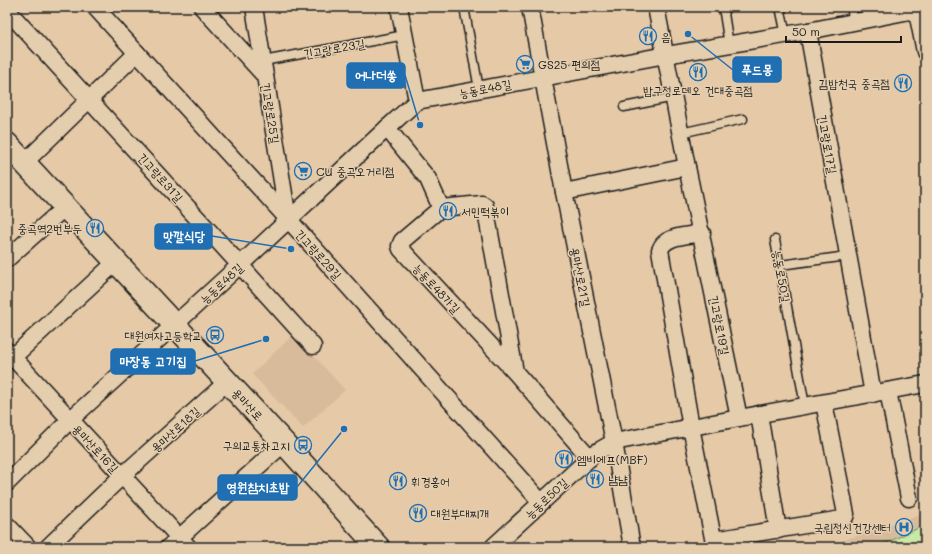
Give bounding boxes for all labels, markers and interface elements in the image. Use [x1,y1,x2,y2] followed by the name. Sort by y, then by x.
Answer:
[786,18,901,44] scale bar
[792,23,820,39] text: 50 m
[638,26,658,46] restaurant icon: 음
[661,28,671,44] place label: 음
[302,35,366,61] street label: 긴고랑로23길
[515,54,535,74] supermarket icon: GS25 편의점
[538,56,600,72] place label: GS25 편의점
[733,57,781,82] callout: 푸드몽
[741,60,773,77] text: 푸드몽
[688,62,708,82] restaurant icon: 밥구정로데오 건대중곡점
[347,63,405,88] callout: 어나더쏭
[355,66,397,83] text: 어나더쏭
[893,73,913,93] restaurant icon: 김밥천국 중곡점
[457,75,513,101] street label: 능동로48길
[819,75,890,91] place label: 김밥천국 중곡점
[258,81,284,145] street label: 긴고랑로25길
[643,82,753,98] place label: 밥구정로데오 건대중곡점
[815,113,841,175] street label: 긴고랑로17길
[135,149,187,205] street label: 긴고랑로31길
[293,161,313,181] supermarket icon: CU 중곡오거리점
[316,163,394,179] place label: CU 중곡오거리점
[438,201,458,221] restaurant icon: 서민떡볶이
[461,203,509,219] place label: 서민떡볶이
[85,218,105,238] restaurant icon: 중곡역2번부두
[17,220,82,236] place label: 중곡역2번부두
[155,224,212,249] callout: 맛깔식당
[292,226,346,283] street label: 긴고랑로29길
[163,227,205,244] text: 맛깔식당
[567,246,595,308] street label: 용마산로21길
[770,248,795,304] street label: 능동로50길
[196,259,246,307] street label: 능동로48길
[410,260,464,317] street label: 능동로48가길
[706,294,734,357] street label: 긴고랑로19길
[205,325,225,345] bus stop icon: 대원여자고등학교
[125,327,202,343] place label: 대원여자고등학교
[111,349,195,374] callout: 마장동 고기집
[119,352,187,369] text: 마장동 고기집
[229,384,267,424] street label: 용마산로
[147,402,203,455] street label: 용마산로18길
[69,420,123,476] street label: 용마산로16길
[293,435,313,455] bus stop icon: 구의교통차고지
[222,437,290,453] place label: 구의교통차고지
[554,449,574,469] restaurant icon: 엠비에프(MBF)
[577,451,648,467] place label: 엠비에프(MBF)
[585,469,605,489] restaurant icon: 냠냠
[388,471,408,491] restaurant icon: 휘경홍어
[608,471,628,487] place label: 냠냠
[411,473,450,489] place label: 휘경홍어
[521,474,571,522] street label: 능동로50길
[218,475,297,500] callout: 영원참치초밥
[227,478,290,495] text: 영원참치초밥
[408,503,428,523] restaurant icon: 대원부대찌개
[431,505,489,521] place label: 대원부대찌개
[894,517,914,537] hospital icon: 국립정신건강센터
[814,519,891,535] place label: 국립정신건강센터

